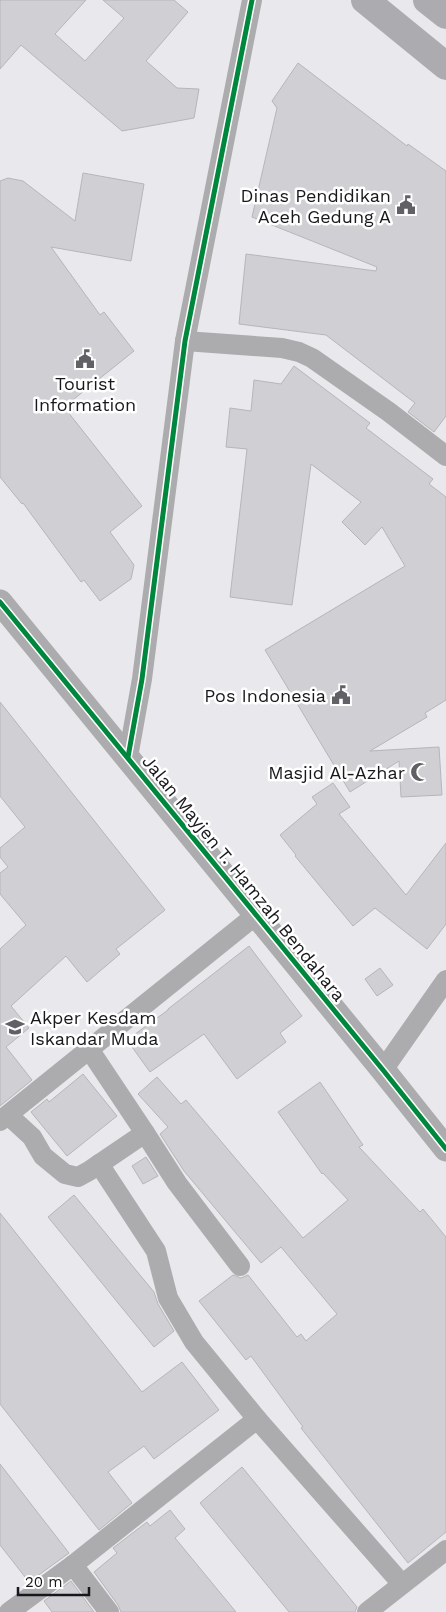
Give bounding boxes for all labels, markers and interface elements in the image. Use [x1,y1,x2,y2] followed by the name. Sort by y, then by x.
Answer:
[241,185,391,227] place label: Dinas Pendidikan Aceh Gedung A
[395,194,417,216] public building icon: Dinas Pendidikan Aceh Gedung A
[74,348,96,370] public building icon: Tourist Information
[34,373,136,415] place label: Tourist Information
[330,684,352,706] public building icon: Pos Indonesia
[204,685,326,706] place label: Pos Indonesia
[138,751,350,1005] street label: Jalan Mayjen T. Hamzah Bendahara
[409,761,431,783] mosque icon: Masjid Al-Azhar
[268,762,405,783] place label: Masjid Al-Azhar
[30,1007,158,1049] place label: Akper Kesdam Iskandar Muda
[4,1016,26,1038] school or university icon: Akper Kesdam Iskandar Muda
[18,1564,89,1596] scale bar
[25,1573,63,1591] text: 20 m

